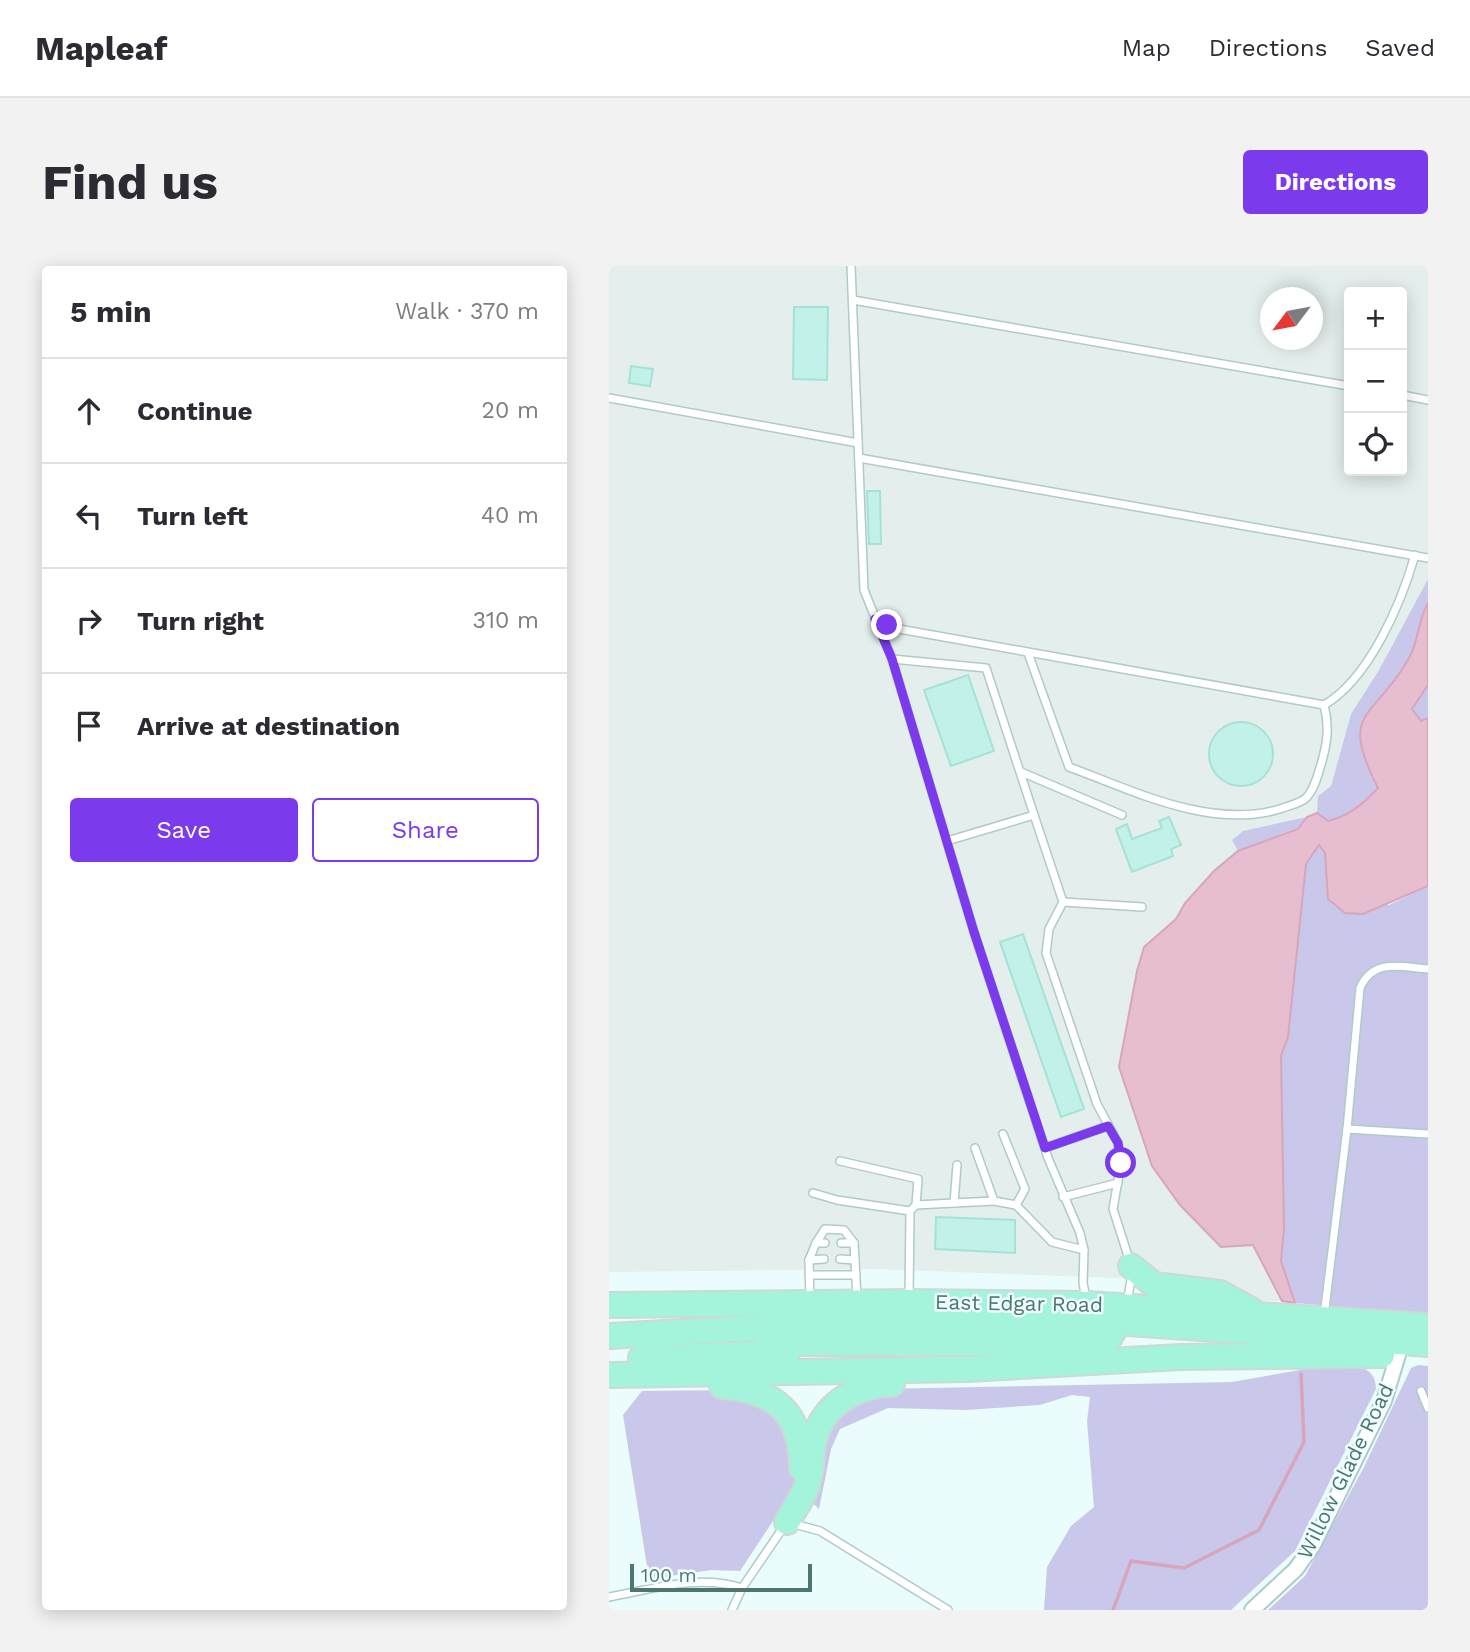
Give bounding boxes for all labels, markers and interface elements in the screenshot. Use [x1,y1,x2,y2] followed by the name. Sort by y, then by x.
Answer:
[35,29,167,68] text: Mapleaf
[1122,34,1171,62] text: Map
[1209,34,1327,62] text: Directions
[1365,34,1435,62] text: Saved
[1243,150,1428,214] button: Directions
[42,153,218,211] text: Find us
[1260,287,1323,350] north arrow
[1344,287,1407,476] map controls
[1344,287,1407,350] button: +
[70,294,152,329] text: 5 min
[395,298,539,325] text: Walk · 370 m
[1344,350,1407,413] button: −
[70,392,108,430] icon: ahead
[137,396,253,426] text: Continue
[482,397,539,424] text: 20 m
[1344,413,1407,476] button: locate
[70,497,108,535] icon: left
[137,501,248,531] text: Turn left
[481,502,539,529] text: 40 m
[70,602,108,640] icon: right
[137,606,264,636] text: Turn right
[473,607,539,634] text: 310 m
[871,609,902,640] route end
[70,707,108,745] icon: arrive
[137,711,400,741] text: Arrive at destination
[70,798,298,862] button: Save
[312,798,539,862] button: Share
[1105,1147,1136,1178] route start
[935,1289,1103,1317] street label: East Edgar Road
[1292,1379,1398,1563] street label: Willow Glade Road
[630,1561,812,1593] scale bar
[641,1564,697,1587] text: 100 m

